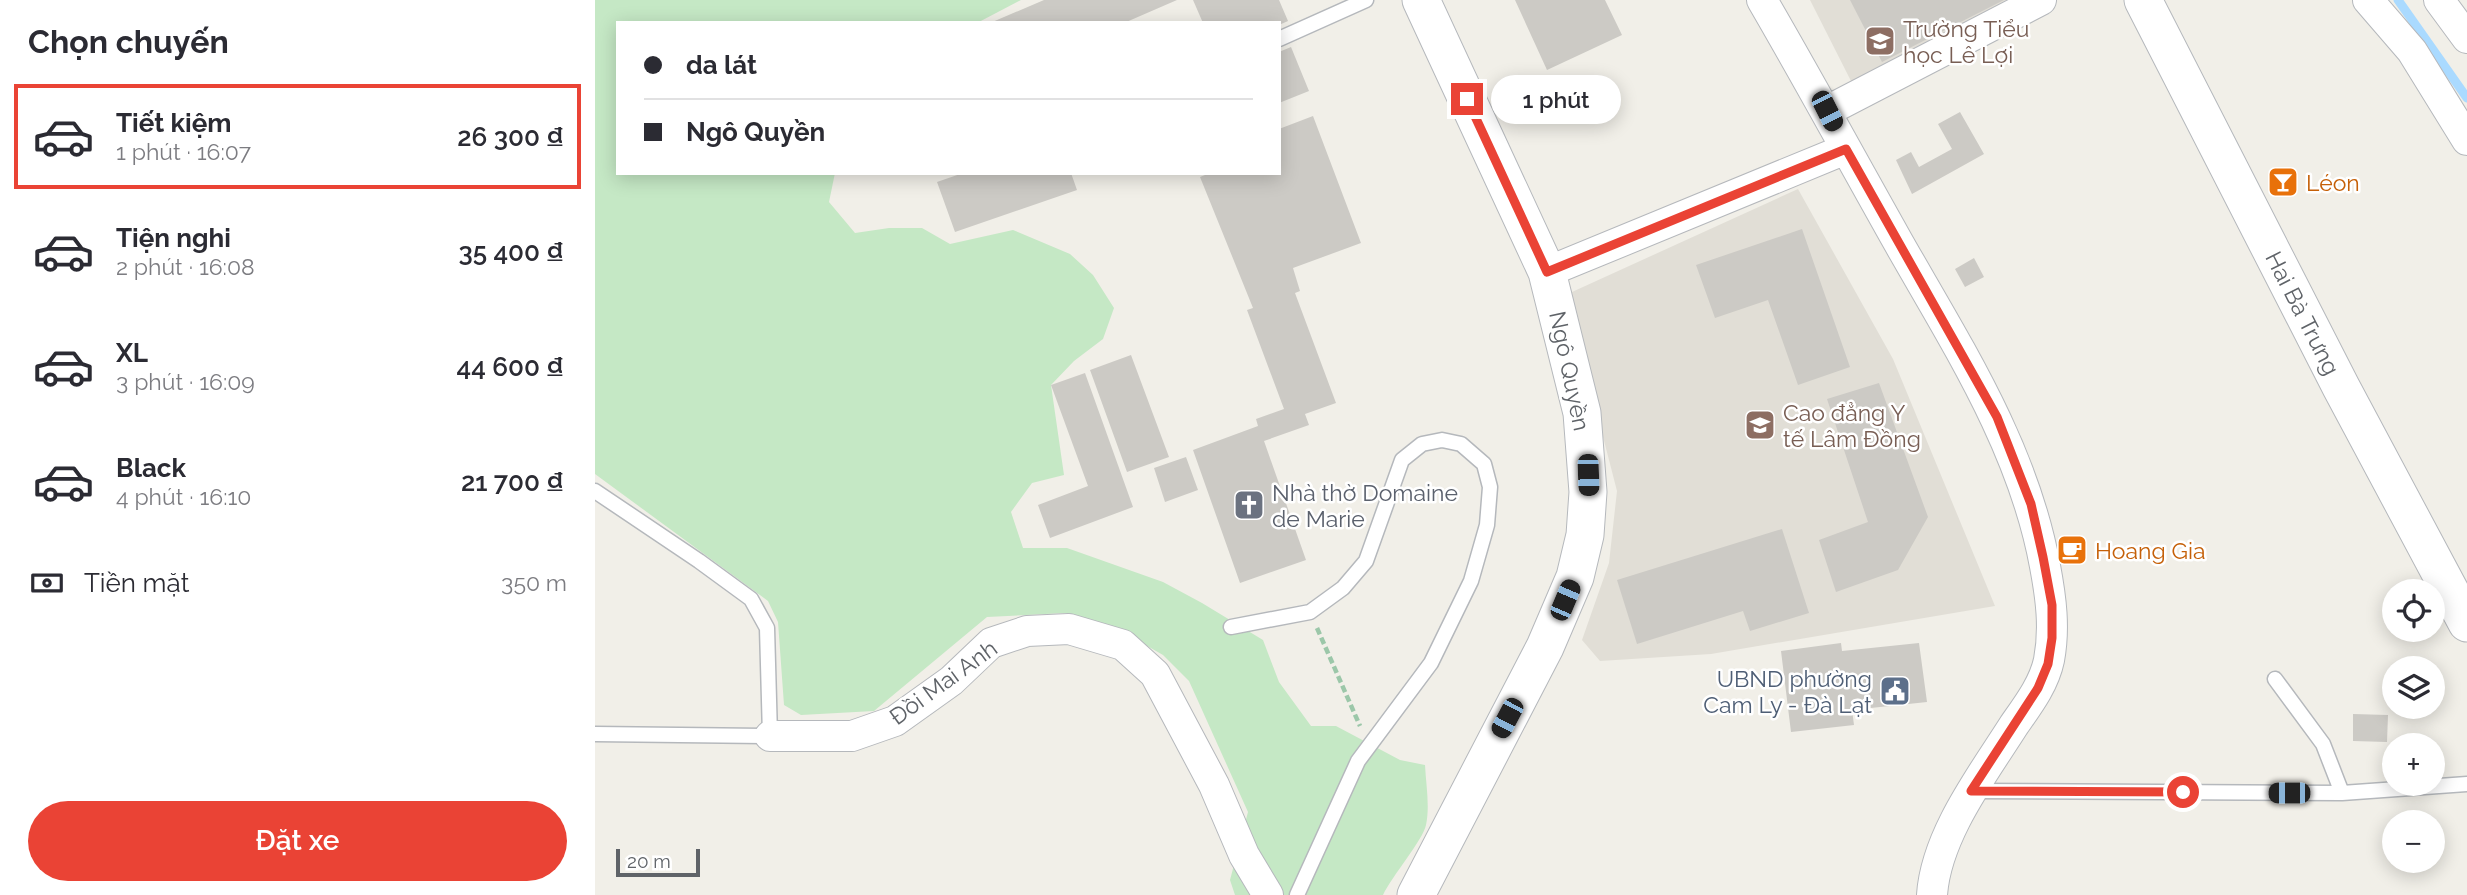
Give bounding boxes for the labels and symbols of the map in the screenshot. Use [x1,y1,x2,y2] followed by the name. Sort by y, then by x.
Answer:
[1903,15,2029,68] place label: Trường Tiểu học Lê Lợi
[1863,24,1897,58] school or university icon: Trường Tiểu học Lê Lợi
[1491,74,1621,124] callout: 1 phút
[1451,83,1483,115] route end
[1809,88,1846,134] car
[2266,165,2300,199] bar icon: Léon
[2306,169,2360,196] place label: Léon
[2260,247,2346,379] street label: Hai Bà Trưng
[1544,309,1596,433] street label: Ngô Quyền
[1783,399,1921,452] place label: Cao đẳng Y tế Lâm Đồng
[1743,408,1777,442] school or university icon: Cao đẳng Y tế Lâm Đồng
[1577,454,1600,496] car
[1272,479,1458,532] place label: Nhà thờ Domaine de Marie
[1232,488,1266,522] church icon: Nhà thờ Domaine de Marie
[2055,533,2089,567] cafe icon: Hoang Gia
[2095,537,2206,564] place label: Hoang Gia
[1548,577,1583,623] car
[884,634,1002,730] street label: Đồi Mai Anh
[1703,665,1872,718] place label: UBND phường Cam Ly - Đà Lạt
[1878,674,1912,708] public building icon: UBND phường Cam Ly - Đà Lạt
[1488,695,1527,741] car
[2167,776,2199,808] route start
[2269,783,2311,804] car
[616,846,700,878] scale bar

